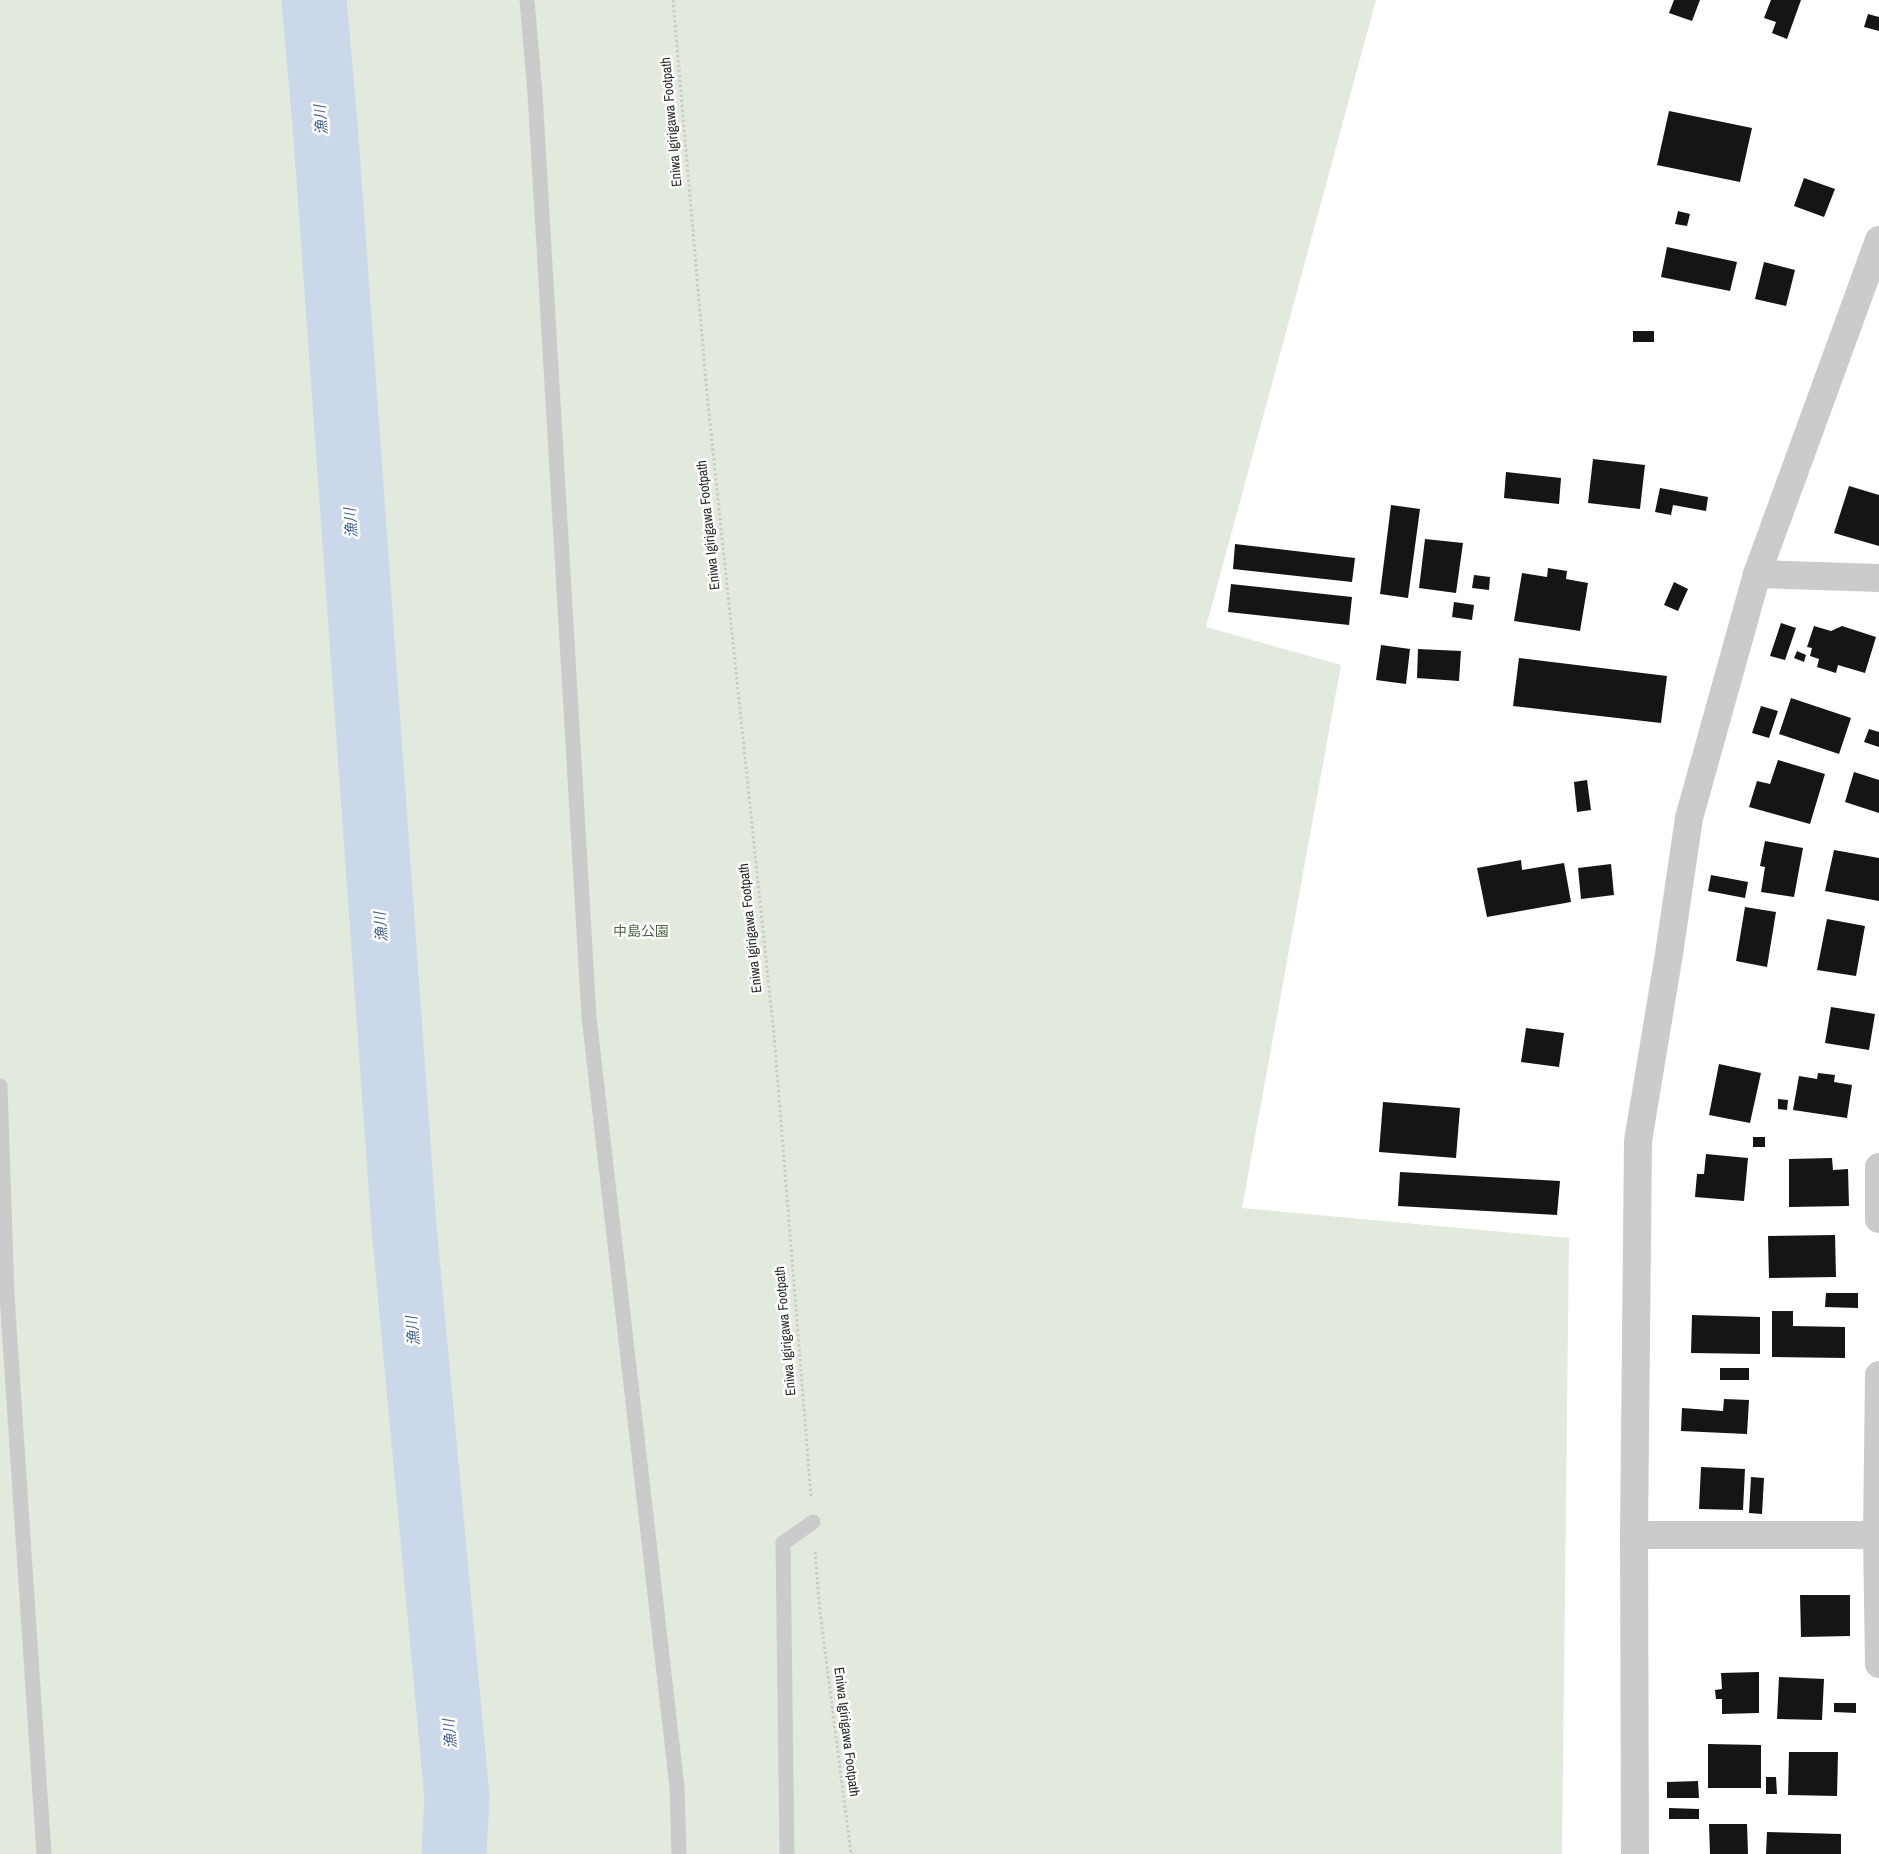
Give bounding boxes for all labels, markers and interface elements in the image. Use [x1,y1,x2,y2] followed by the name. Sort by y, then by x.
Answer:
[658,56,686,188] street label: Eniwa Igirigawa Footpath
[312,104,332,136] water label: 漁川
[694,459,724,591] street label: Eniwa Igirigawa Footpath
[342,507,362,539] water label: 漁川
[736,862,766,994] street label: Eniwa Igirigawa Footpath
[372,911,392,943] water label: 漁川
[613,924,669,940] park label: 中島公園
[772,1265,800,1397] street label: Eniwa Igirigawa Footpath
[404,1315,424,1347] water label: 漁川
[830,1666,862,1798] street label: Eniwa Igirigawa Footpath
[441,1718,461,1750] water label: 漁川

